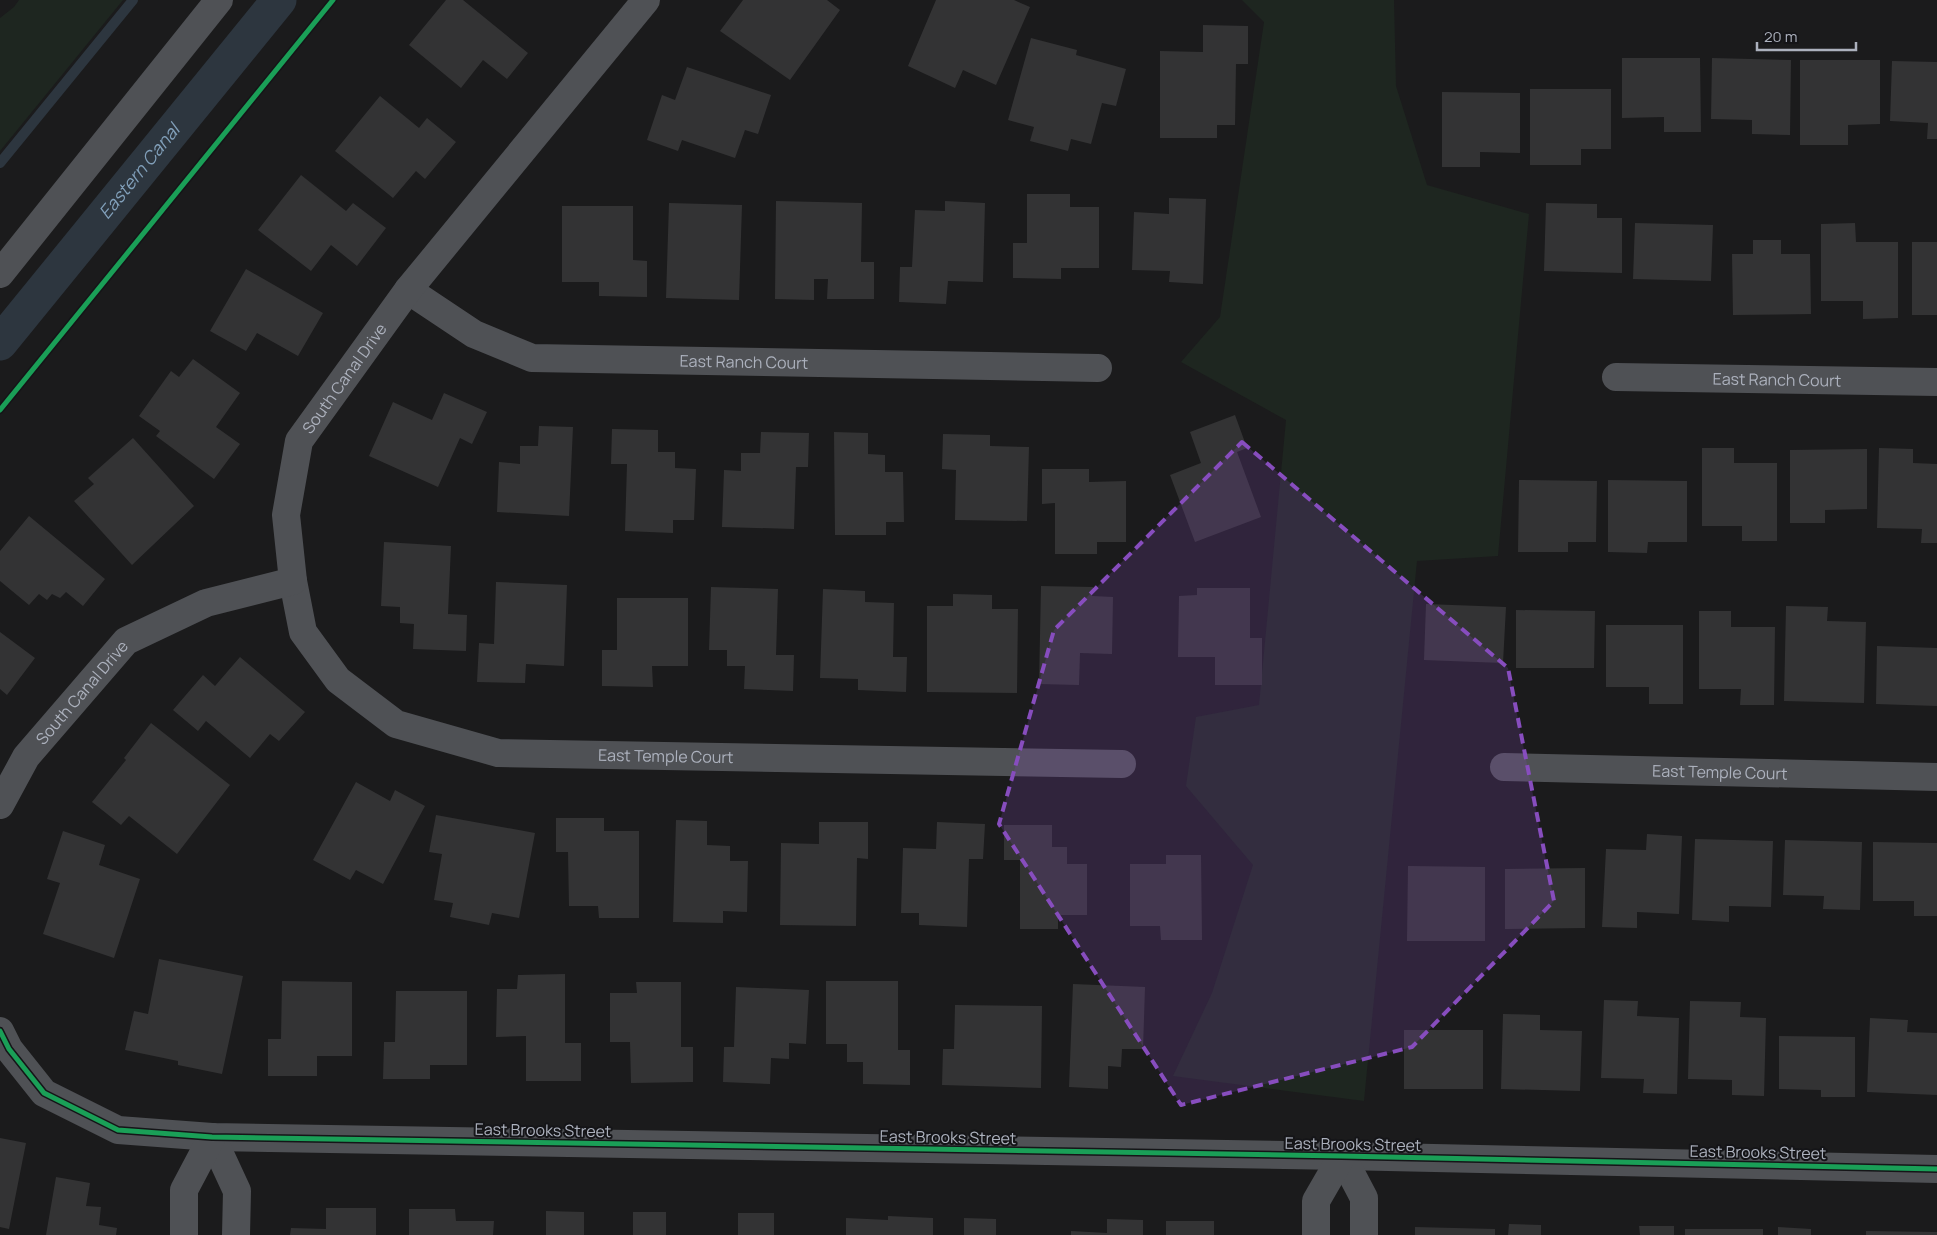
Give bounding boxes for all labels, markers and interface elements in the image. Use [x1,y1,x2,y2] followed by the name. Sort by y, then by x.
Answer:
[1757,20,1856,52] scale bar
[1764,26,1797,47] text: 20 m
[93,116,186,223] water label: Eastern Canal
[297,319,392,438] street label: South Canal Drive
[679,350,808,374] street label: East Ranch Court
[1712,368,1841,392] street label: East Ranch Court
[31,635,133,749] street label: South Canal Drive
[598,744,734,768] street label: East Temple Court
[1652,759,1788,785] street label: East Temple Court
[474,1118,612,1142] street label: East Brooks Street
[879,1125,1017,1149] street label: East Brooks Street
[1284,1132,1422,1156] street label: East Brooks Street
[1689,1140,1827,1164] street label: East Brooks Street

